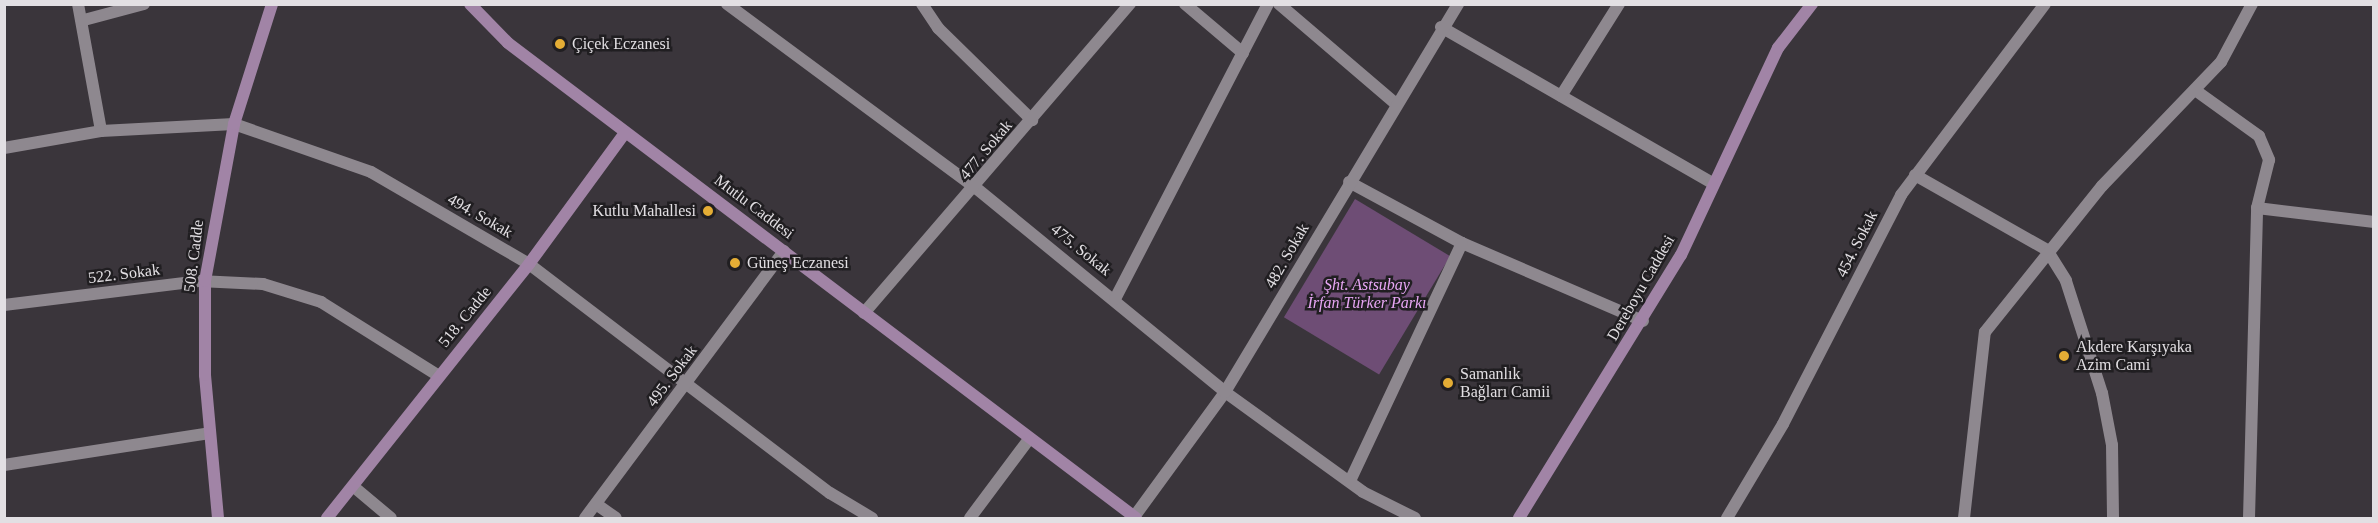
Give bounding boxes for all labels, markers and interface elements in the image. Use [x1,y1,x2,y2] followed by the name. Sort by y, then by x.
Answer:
[572,34,670,54] place label: Çiçek Eczanesi
[553,37,567,51] marker: Çiçek Eczanesi
[956,116,1016,184] street label: 477. Sokak
[710,171,798,243] street label: Mutlu Caddesi
[444,190,516,242] street label: 494. Sokak
[592,201,696,221] place label: Kutlu Mahallesi
[701,204,715,218] marker: Kutlu Mahallesi
[1832,208,1882,280] street label: 454. Sokak
[180,219,208,293] street label: 508. Cadde
[1047,220,1115,280] street label: 475. Sokak
[1261,220,1313,292] street label: 482. Sokak
[1603,232,1679,344] street label: Dereboyu Caddesi
[747,253,849,273] place label: Güneş Eczanesi
[728,256,742,270] marker: Güneş Eczanesi
[87,260,161,288] street label: 522. Sokak
[1307,275,1427,313] park label: Şht. Astsubay İrfan Türker Parkı
[435,283,495,351] street label: 518. Cadde
[2076,337,2192,375] place label: Akdere Karşıyaka Azim Cami
[643,341,701,411] street label: 495. Sokak
[2057,349,2071,363] marker: Akdere Karşıyaka Azim Cami
[1460,364,1550,402] place label: Samanlık Bağları Camii
[1441,376,1455,390] marker: Samanlık Bağları Camii

